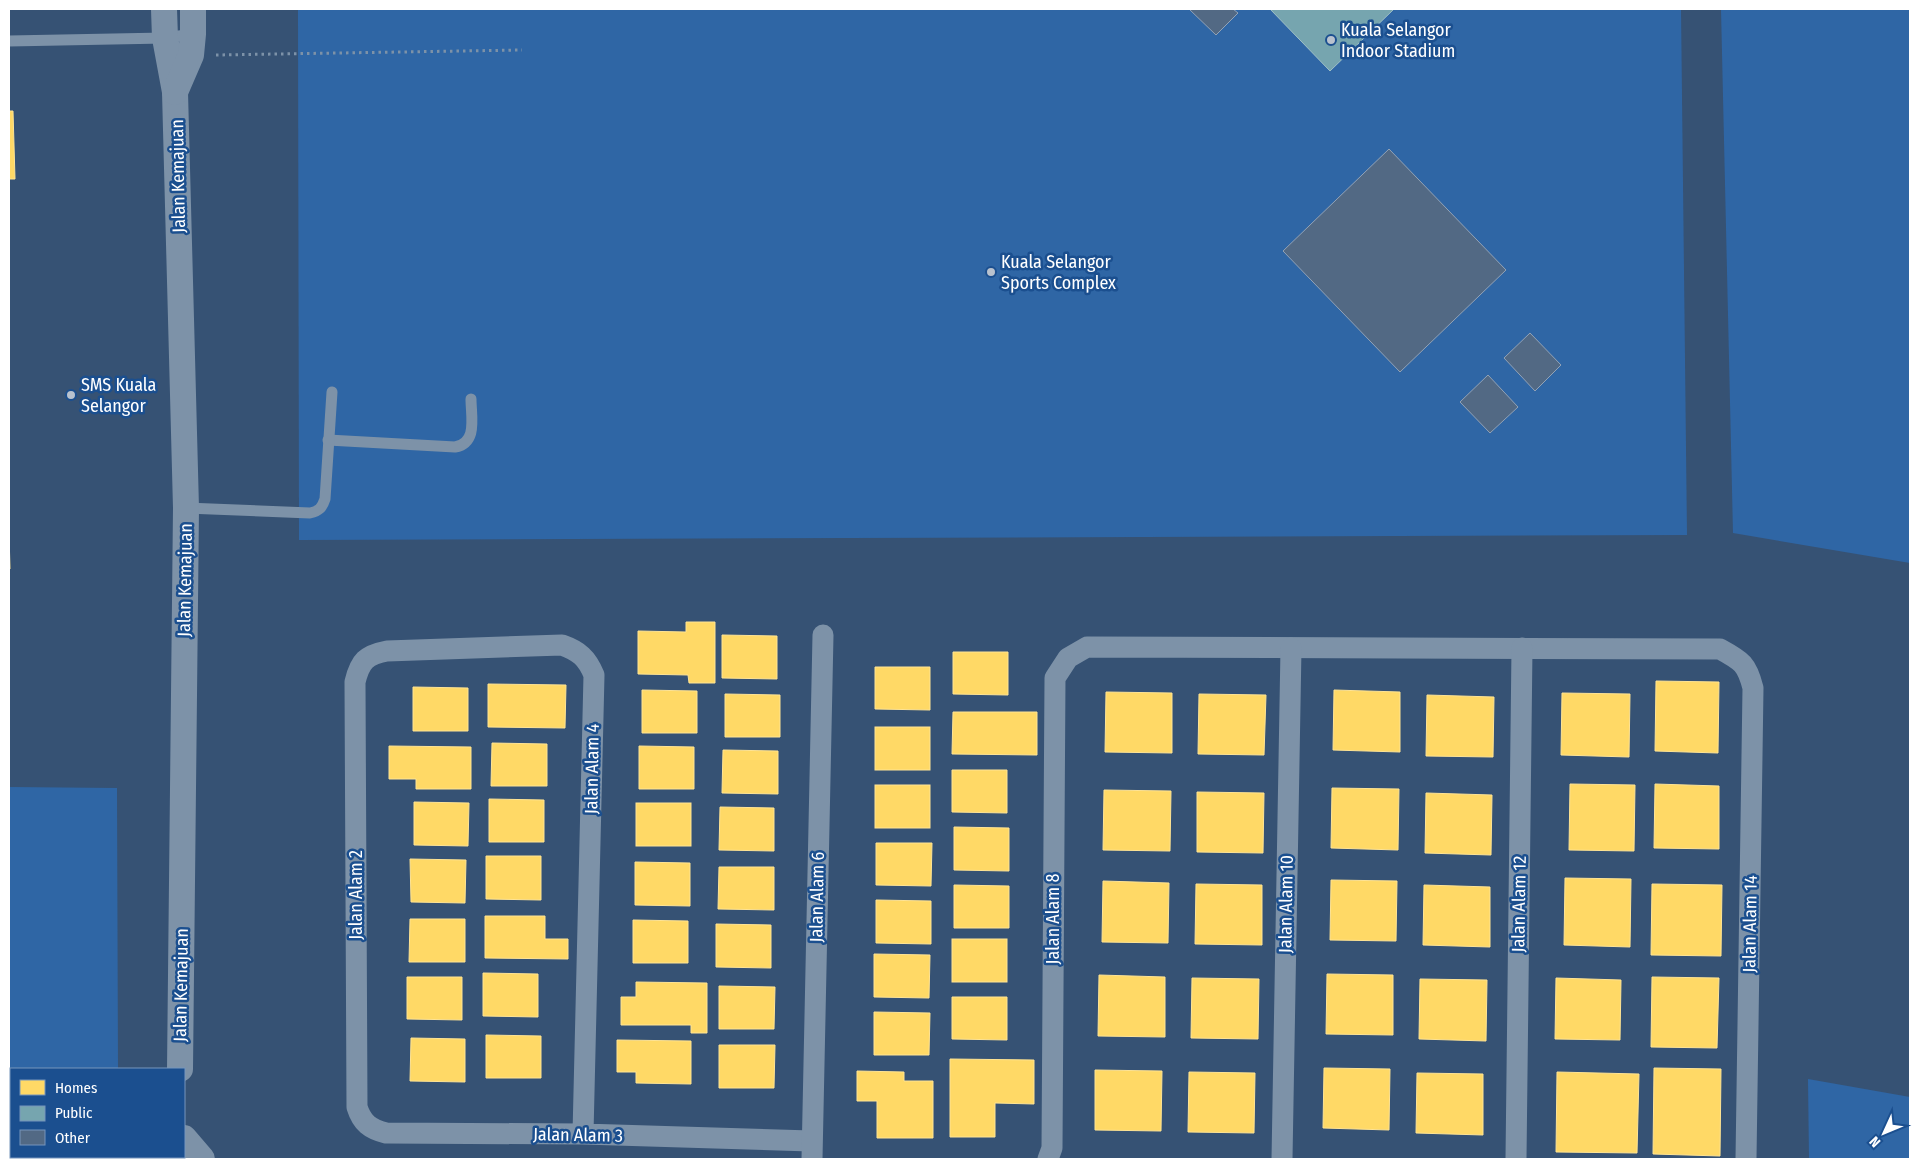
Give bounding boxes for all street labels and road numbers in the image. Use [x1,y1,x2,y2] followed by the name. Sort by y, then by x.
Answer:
[166,119,190,233] street label: Jalan Kemajuan
[173,523,197,637] street label: Jalan Kemajuan
[580,723,604,814] street label: Jalan Alam 4
[345,850,367,940] street label: Jalan Alam 2
[805,851,829,943] street label: Jalan Alam 6
[1274,855,1298,953] street label: Jalan Alam 10
[1507,855,1531,953] street label: Jalan Alam 12
[1042,874,1064,964] street label: Jalan Alam 8
[1738,875,1762,973] street label: Jalan Alam 14
[169,928,193,1042] street label: Jalan Kemajuan
[533,1123,623,1147] street label: Jalan Alam 3

